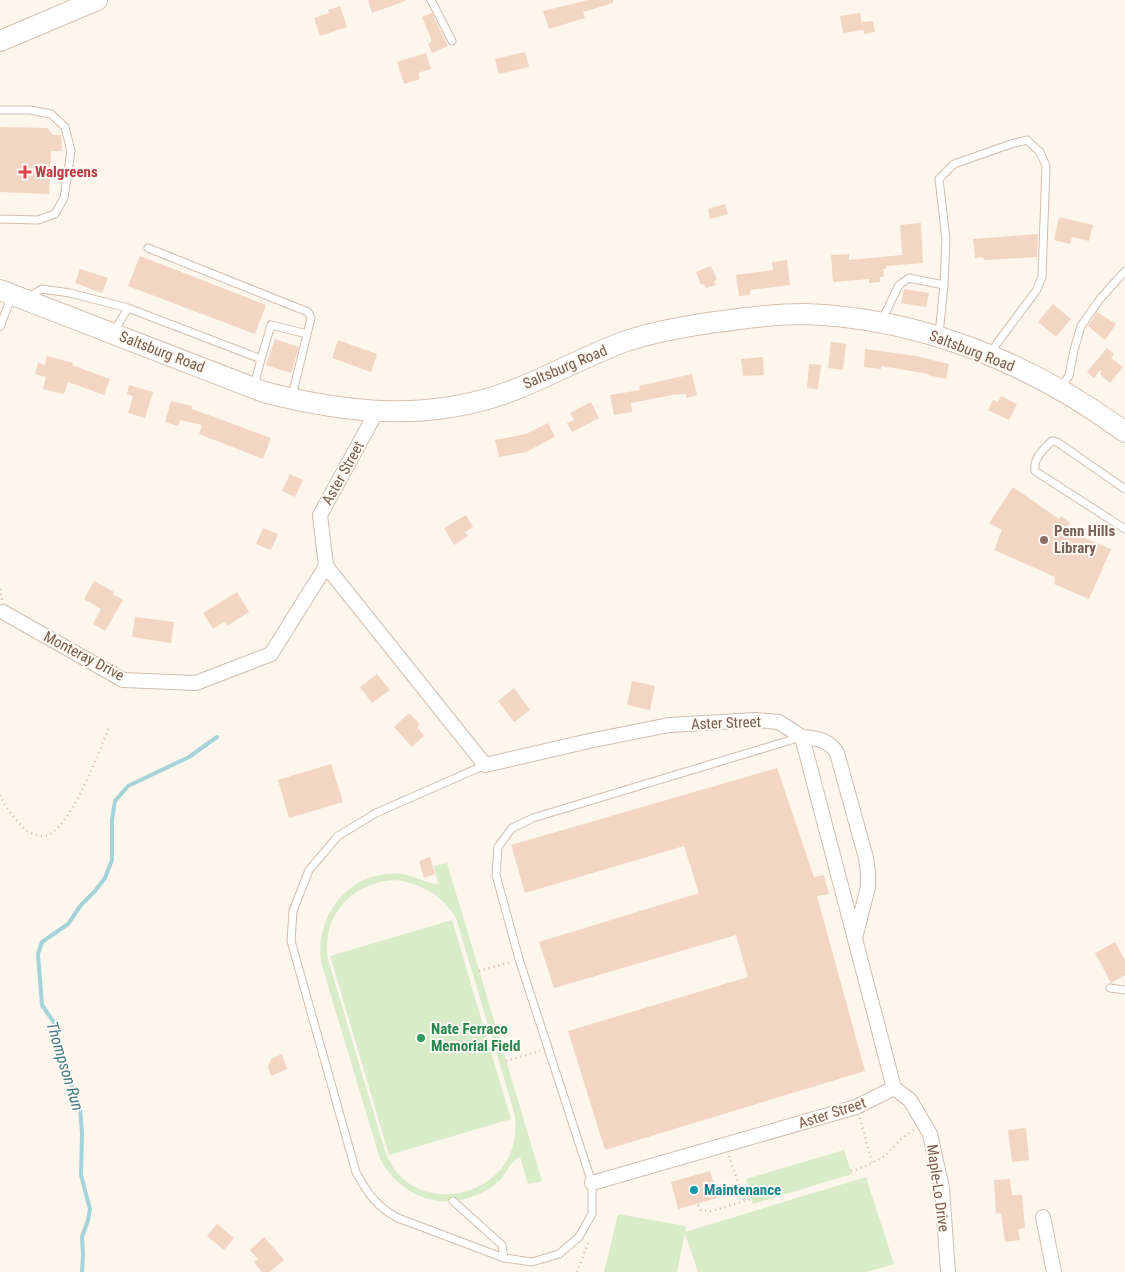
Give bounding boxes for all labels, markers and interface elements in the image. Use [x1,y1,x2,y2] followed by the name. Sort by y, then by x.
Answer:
[35,163,98,181] place label: Walgreens
[19,166,31,178] marker: Walgreens
[927,327,1017,375] street label: Saltsburg Road
[117,328,207,376] street label: Saltsburg Road
[520,341,610,393] street label: Saltsburg Road
[318,438,368,508] street label: Aster Street
[1054,522,1115,557] place label: Penn Hills Library
[1038,534,1050,546] marker: Penn Hills Library
[41,627,127,685] street label: Monteray Drive
[691,713,761,733] street label: Aster Street
[42,1019,88,1113] water label: Thompson Run
[431,1020,521,1055] place label: Nate Ferraco Memorial Field
[415,1032,427,1044] marker: Nate Ferraco Memorial Field
[796,1094,868,1132] street label: Aster Street
[923,1143,953,1233] street label: Maple-Lo Drive
[704,1181,781,1199] place label: Maintenance
[688,1184,700,1196] marker: Maintenance

